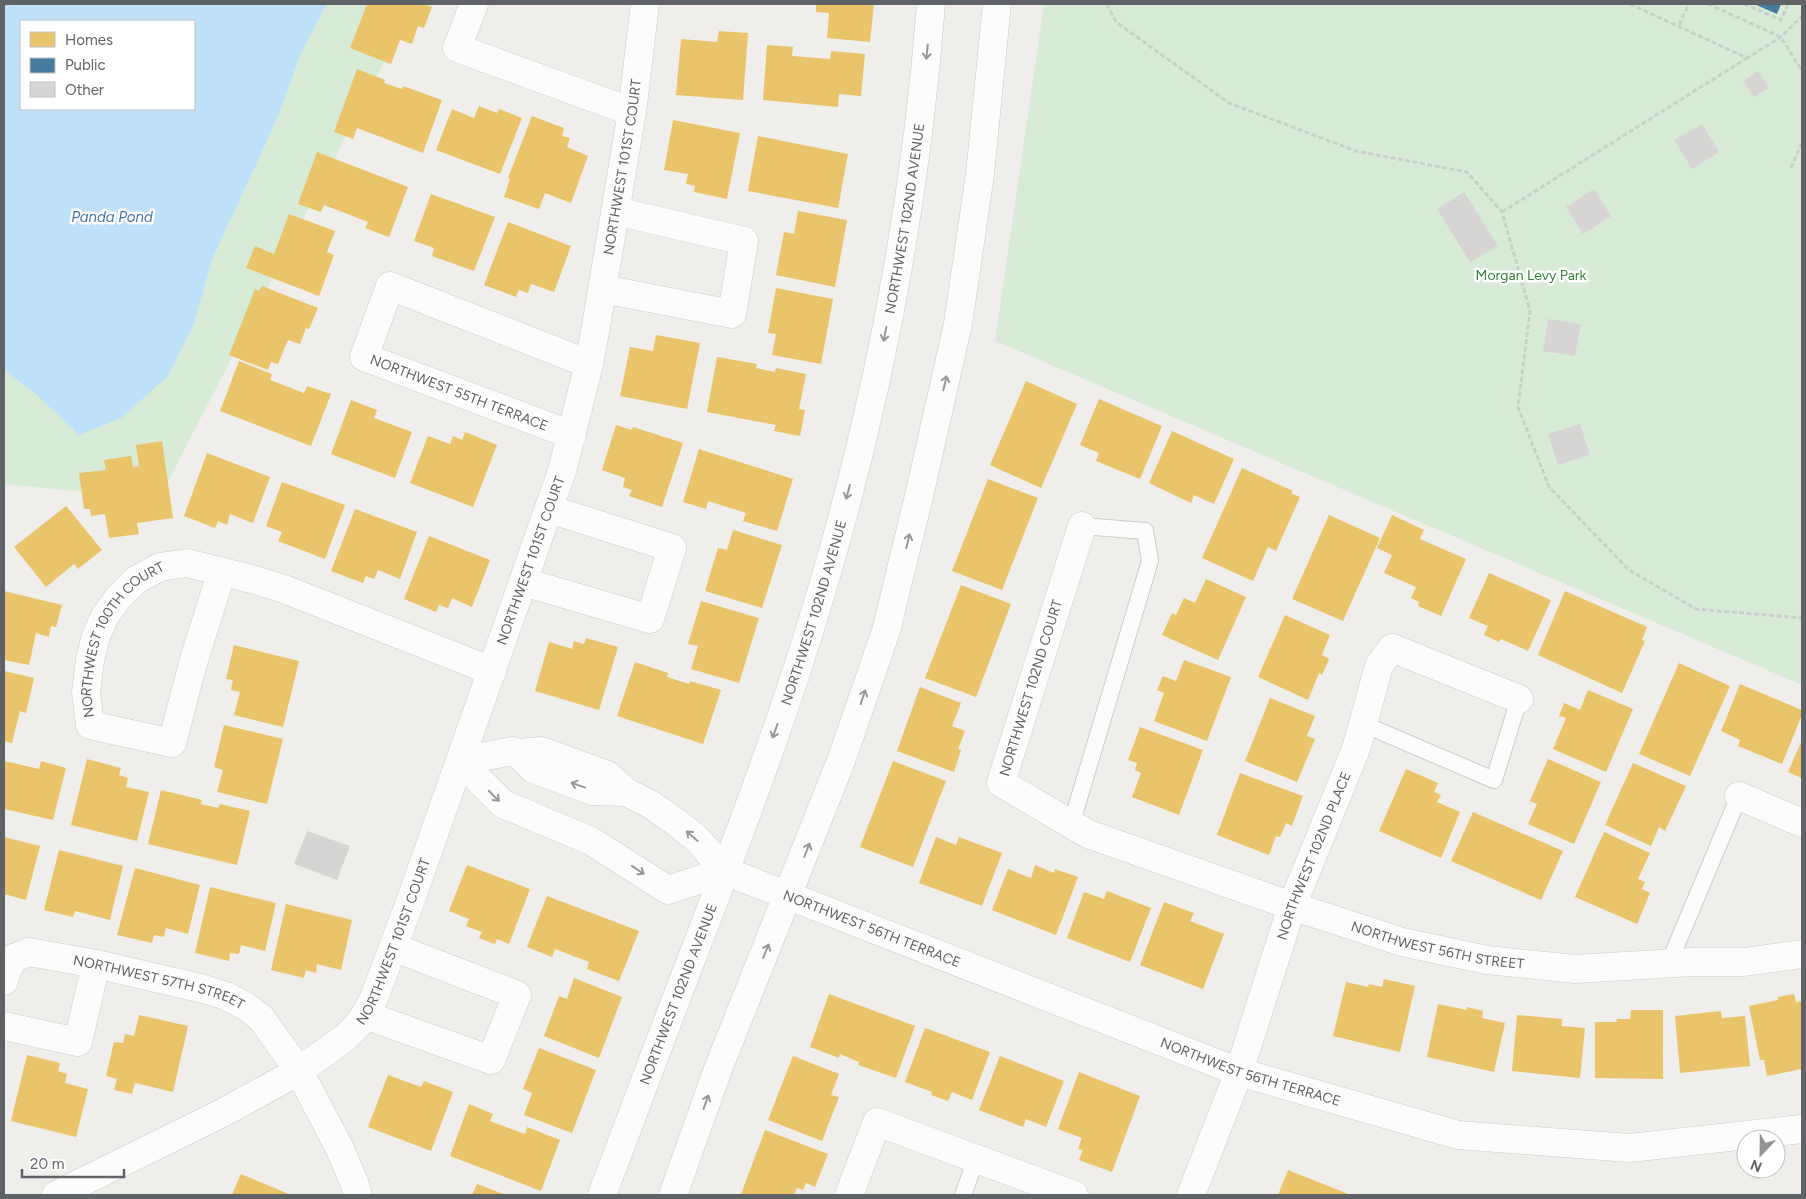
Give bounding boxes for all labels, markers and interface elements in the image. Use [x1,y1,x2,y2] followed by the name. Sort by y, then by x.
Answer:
[20,20,195,110] legend
[65,31,113,49] text: Homes
[922,44,932,60] one-way arrow
[65,56,106,74] text: Public
[600,78,644,256] street label: NORTHWEST 101ST COURT
[65,81,104,99] text: Other
[881,122,928,315] street label: NORTHWEST 102ND AVENUE
[71,208,153,226] water label: Panda Pond
[1476,267,1587,284] park label: Morgan Levy Park
[880,326,889,342] one-way arrow
[368,351,550,435] street label: NORTHWEST 55TH TERRACE
[940,375,950,391] one-way arrow
[493,473,568,647] street label: NORTHWEST 101ST COURT
[843,484,852,500] one-way arrow
[777,518,850,707] street label: NORTHWEST 102ND AVENUE
[904,534,913,550] one-way arrow
[77,558,167,719] street label: NORTHWEST 100TH COURT
[996,597,1066,778] street label: NORTHWEST 102ND COURT
[859,690,868,706] one-way arrow
[770,723,779,739] one-way arrow
[1273,769,1354,942] street label: NORTHWEST 102ND PLACE
[571,780,586,789] one-way arrow
[488,789,500,801] one-way arrow
[686,830,699,841] one-way arrow
[803,842,812,857] one-way arrow
[352,855,434,1028] street label: NORTHWEST 101ST COURT
[630,865,644,875] one-way arrow
[781,886,963,971] street label: NORTHWEST 56TH TERRACE
[636,901,721,1087] street label: NORTHWEST 102ND AVENUE
[1349,917,1525,972] street label: NORTHWEST 56TH STREET
[762,944,771,959] one-way arrow
[72,952,248,1013] street label: NORTHWEST 57TH STREET
[1158,1034,1343,1109] street label: NORTHWEST 56TH TERRACE
[702,1095,711,1110] one-way arrow
[1736,1129,1786,1179] north arrow
[22,1146,125,1178] scale bar
[30,1155,64,1173] text: 20 m
[1748,1156,1765,1175] text: N

